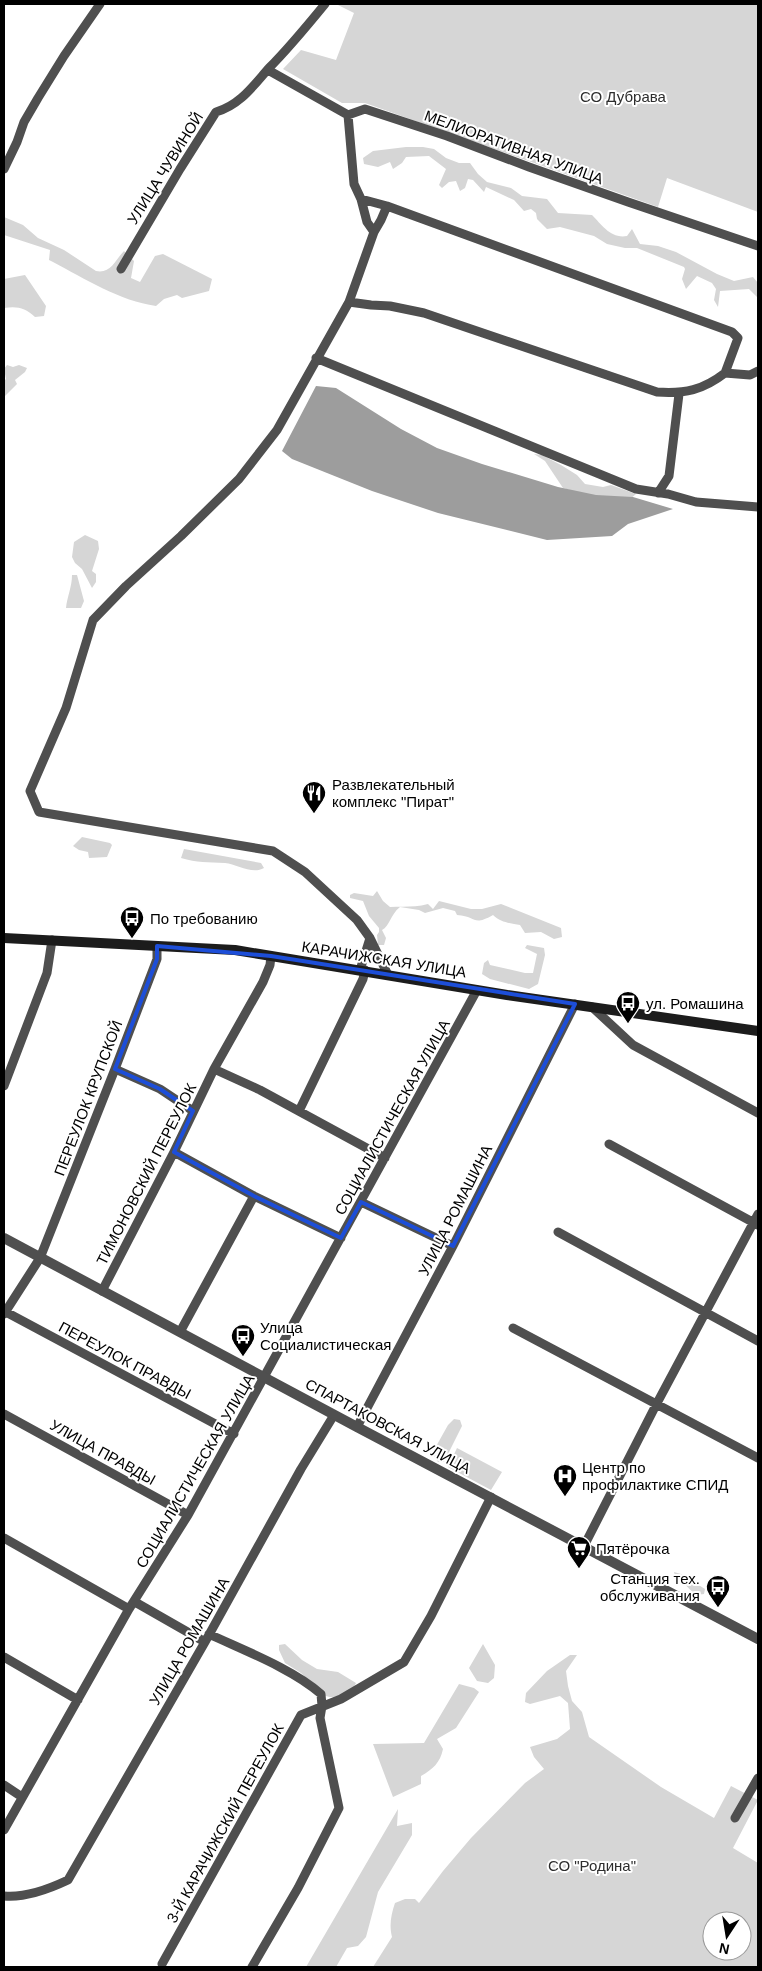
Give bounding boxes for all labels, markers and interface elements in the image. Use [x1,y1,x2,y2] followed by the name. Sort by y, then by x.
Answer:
[580,88,667,105] park label: СО Дубрава
[422,107,606,187] street label: МЕЛИОРАТИВНАЯ УЛИЦА
[124,109,206,227] street label: УЛИЦА ЧУВИНОЙ
[332,776,455,810] place label: Развлекательный комплекс "Пират"
[301,780,327,814] restaurant icon: Развлекательный комплекс "Пират"
[119,905,145,939] bus stop icon: По требованию
[150,910,258,927] place label: По требованию
[301,938,467,980] street label: КАРАЧИЖСКАЯ УЛИЦА
[615,990,641,1024] bus stop icon: ул. Ромашина
[646,995,744,1012] place label: ул. Ромашина
[331,1016,453,1218] street label: СОЦИАЛИСТИЧЕСКАЯ УЛИЦА
[51,1018,125,1178] street label: ПЕРЕУЛОК КРУПСКОЙ
[93,1080,199,1268] street label: ТИМОНОВСКИЙ ПЕРЕУЛОК
[415,1142,495,1278] street label: УЛИЦА РОМАШИНА
[56,1318,194,1402] street label: ПЕРЕУЛОК ПРАВДЫ
[260,1319,391,1353] place label: Улица Социалистическая
[230,1323,256,1357] bus stop icon: Улица Социалистическая
[132,1371,258,1571] street label: СОЦИАЛИСТИЧЕСКАЯ УЛИЦА
[302,1375,474,1477] street label: СПАРТАКОВСКАЯ УЛИЦА
[47,1416,159,1488] street label: УЛИЦА ПРАВДЫ
[582,1459,728,1493] place label: Центр по профилактике СПИД
[552,1463,578,1497] hospital icon: Центр по профилактике СПИД
[566,1535,592,1569] supermarket icon: Пятёрочка
[596,1540,670,1557] place label: Пятёрочка
[600,1570,700,1604] place label: Станция тех. обслуживания
[146,1574,232,1708] street label: УЛИЦА РОМАШИНА
[705,1574,731,1608] bus stop icon: Станция тех. обслуживания
[163,1720,287,1925] street label: 3-Й КАРАЧИЖСКИЙ ПЕРЕУЛОК
[548,1857,636,1874] park label: СО "Родина"
[702,1911,752,1961] north arrow
[718,1940,731,1958] text: N

